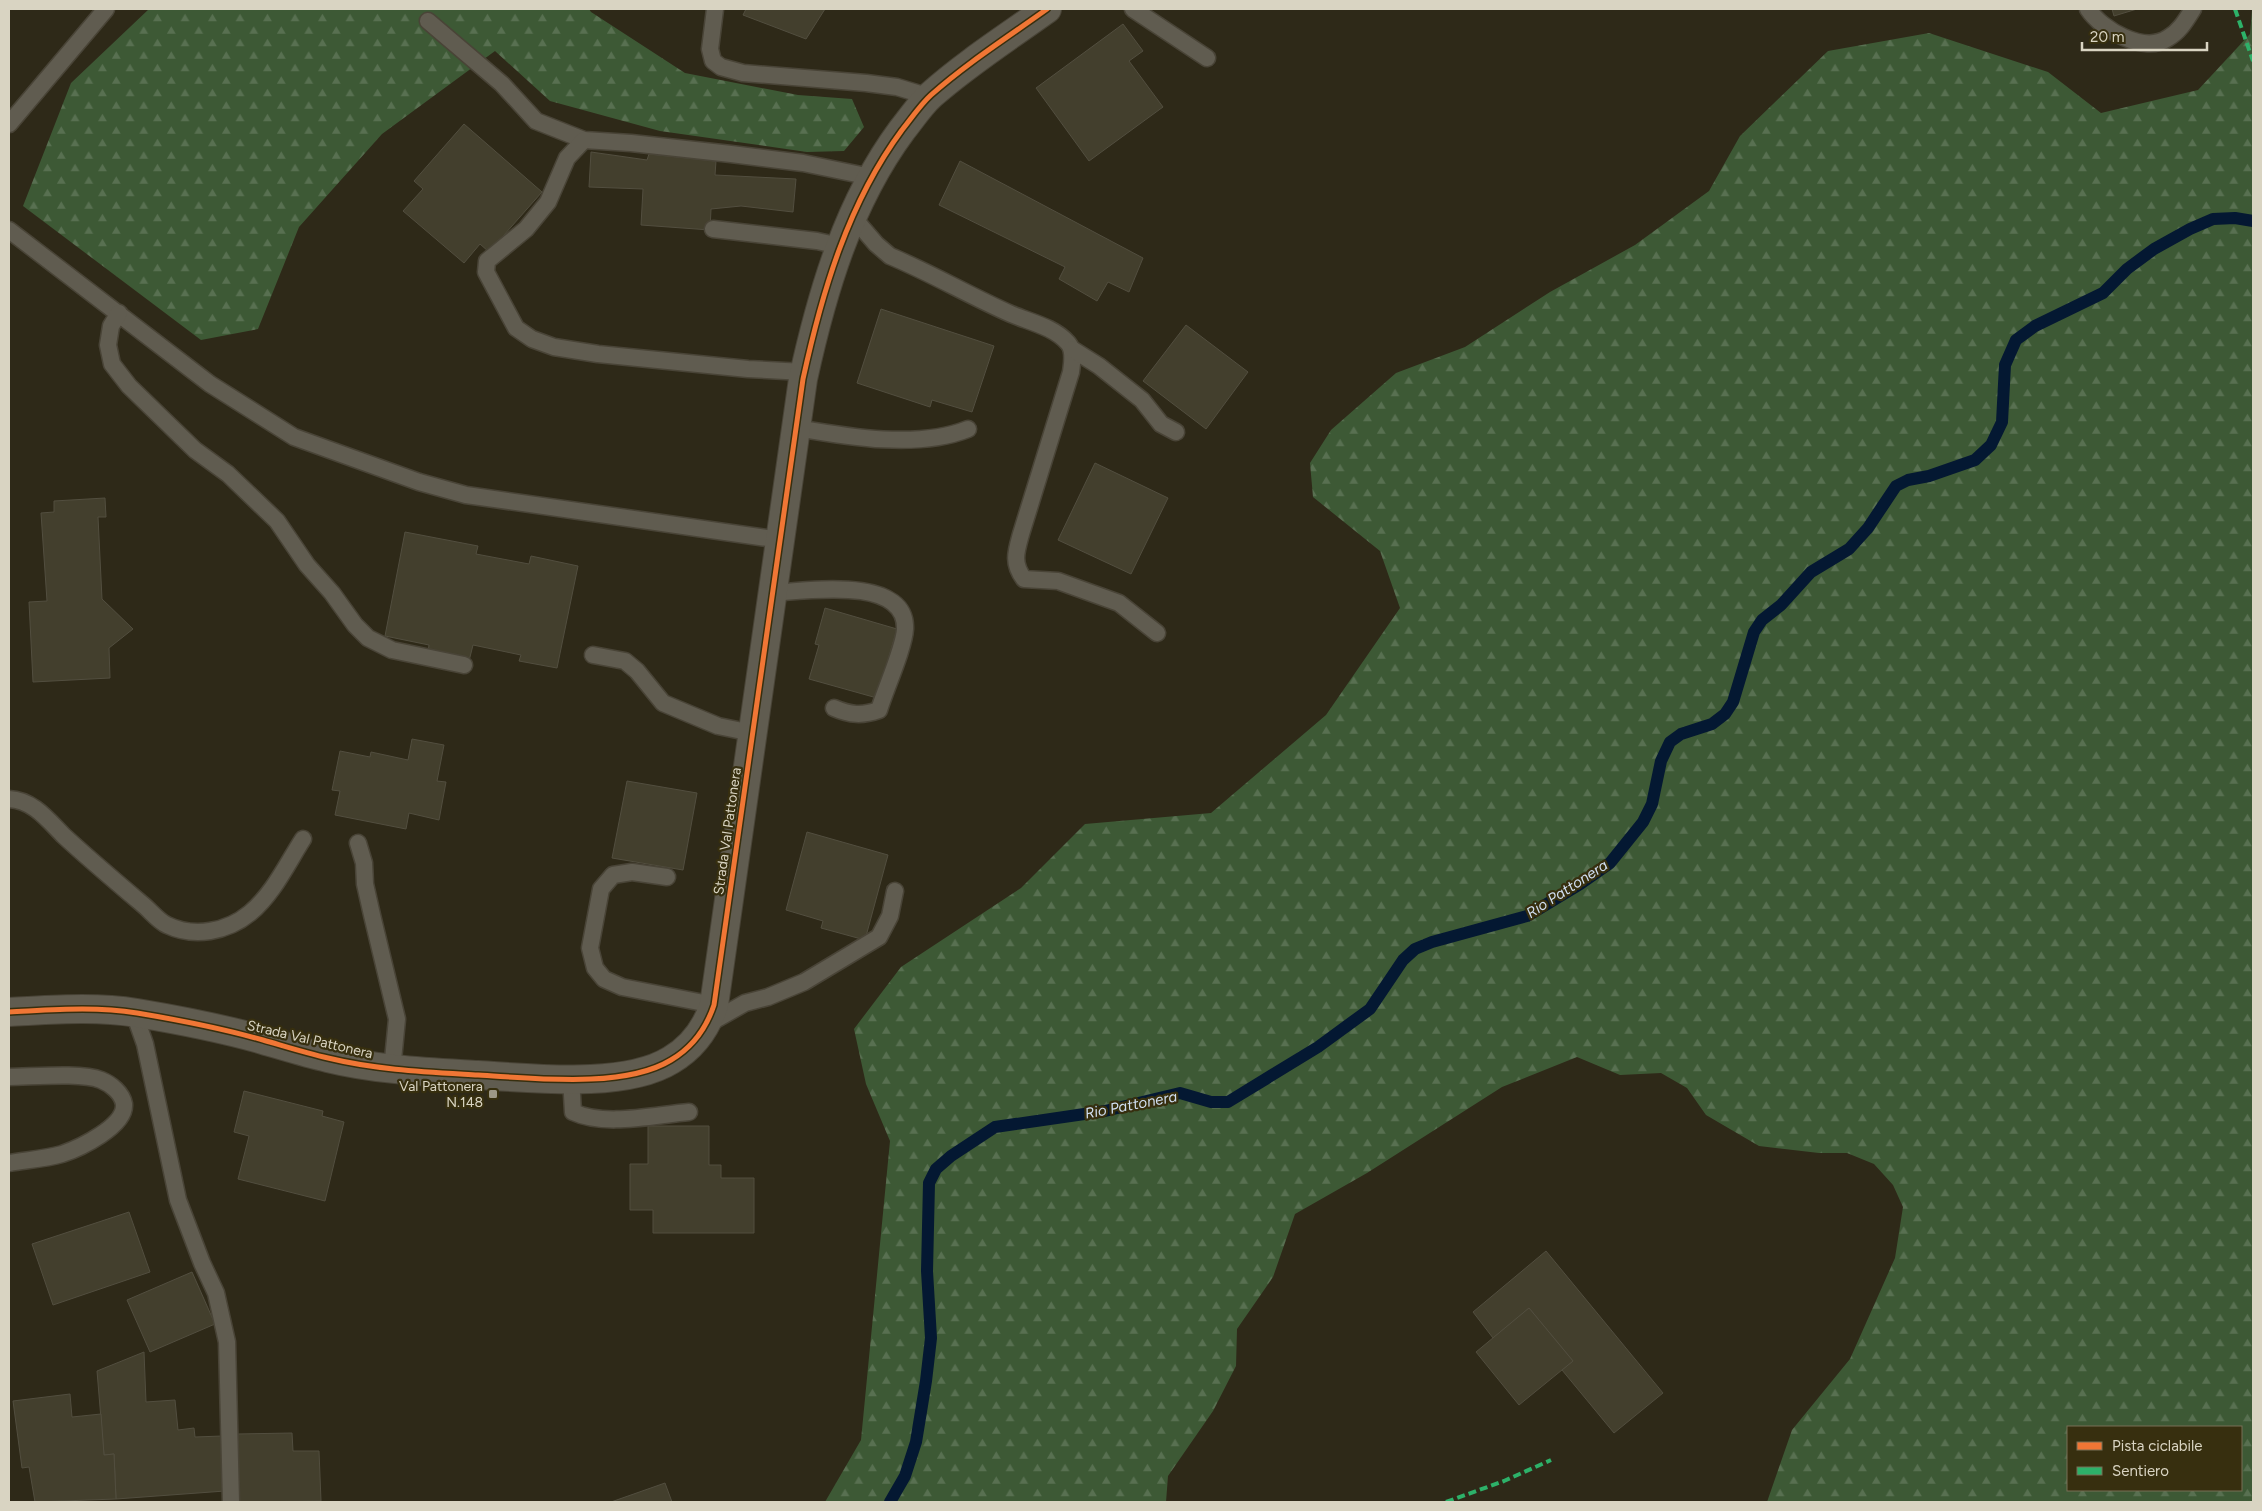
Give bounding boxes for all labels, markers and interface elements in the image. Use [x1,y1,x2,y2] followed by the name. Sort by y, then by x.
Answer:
[2082,20,2207,52] scale bar
[2090,28,2124,46] text: 20 m
[710,766,745,896] street label: Strada Val Pattonera
[1523,856,1611,922] water label: Rio Pattonera
[245,1017,374,1062] street label: Strada Val Pattonera
[399,1078,483,1111] place label: Val Pattonera N.148
[1083,1087,1179,1123] water label: Rio Pattonera
[487,1088,499,1100] marker: Val Pattonera N.148
[2067,1426,2242,1491] legend
[2112,1437,2203,1455] text: Pista ciclabile
[2112,1462,2169,1480] text: Sentiero

